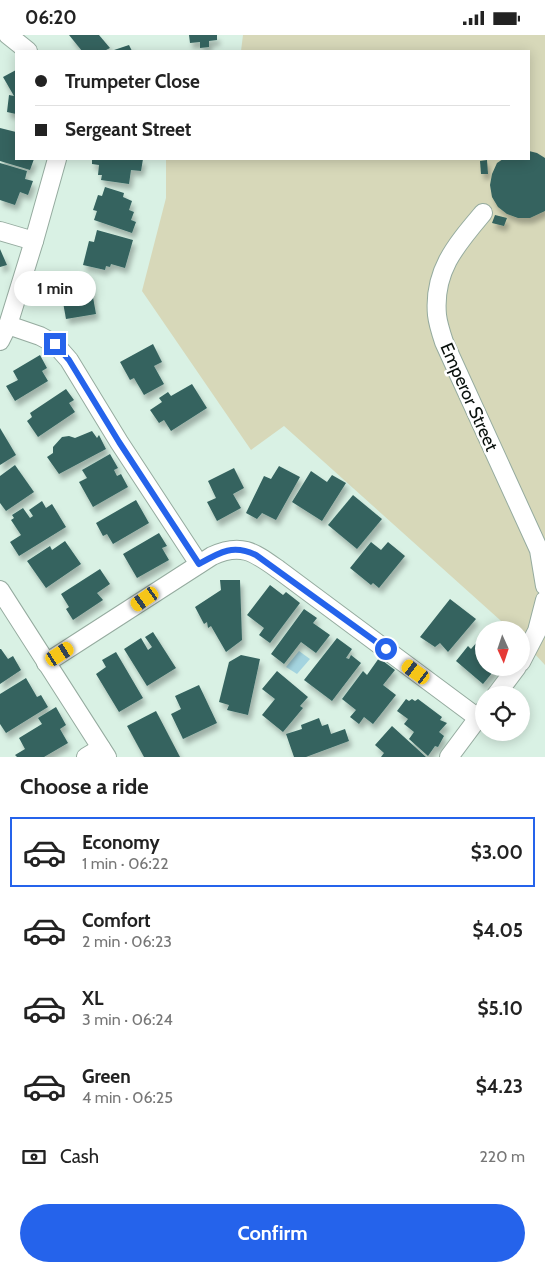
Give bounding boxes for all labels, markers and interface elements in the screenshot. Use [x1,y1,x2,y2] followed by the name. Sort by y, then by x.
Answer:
[25,6,77,29] text: 06:20
[65,70,200,93] text: Trumpeter Close
[65,118,191,141] text: Sergeant Street
[14,271,96,307] callout: 1 min
[37,279,73,298] text: 1 min
[44,333,66,355] route end
[435,339,503,455] street label: Emperor Street
[128,584,161,614] car
[475,621,530,676] north arrow
[475,621,530,741] map controls
[375,638,397,660] route start
[43,640,76,668] car
[399,657,432,687] car
[475,686,530,741] button: locate
[20,773,149,800] text: Choose a ride
[22,830,67,875] icon: car
[82,831,160,854] text: Economy
[471,841,523,864] text: $3.00
[82,854,169,873] text: 1 min · 06:22
[22,908,67,953] icon: car
[82,909,151,932] text: Comfort
[473,919,523,942] text: $4.05
[82,932,172,951] text: 2 min · 06:23
[22,986,67,1031] icon: car
[82,987,103,1010] text: XL
[477,997,523,1020] text: $5.10
[82,1010,173,1029] text: 3 min · 06:24
[22,1064,67,1109] icon: car
[82,1065,131,1088] text: Green
[476,1075,523,1098] text: $4.23
[82,1088,173,1107] text: 4 min · 06:25
[20,1143,48,1171] icon: cash
[60,1145,99,1168] text: Cash
[479,1147,525,1166] text: 220 m
[20,1204,525,1262] button: Confirm

